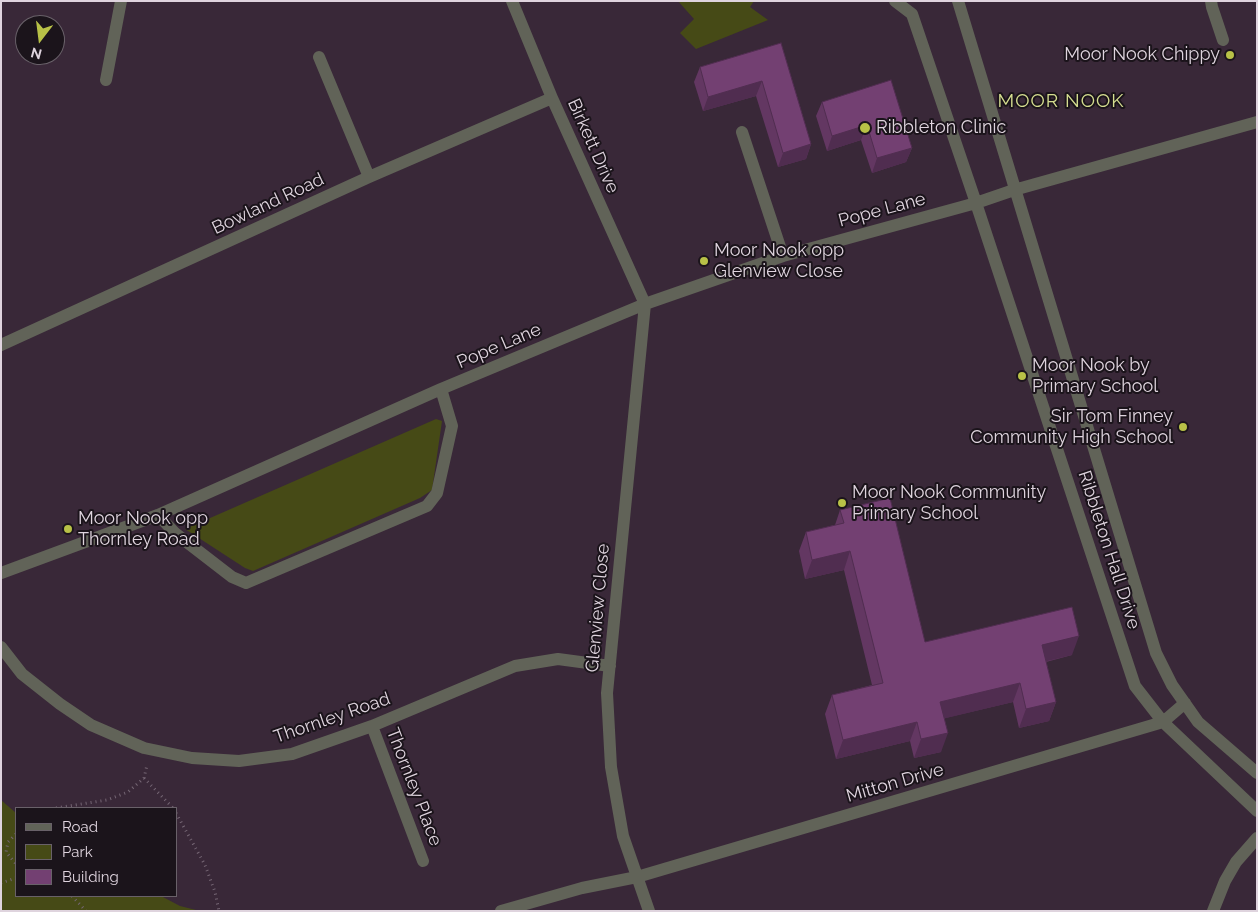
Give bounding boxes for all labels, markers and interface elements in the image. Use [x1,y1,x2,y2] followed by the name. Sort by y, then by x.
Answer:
[15,15,65,65] north arrow
[29,44,44,63] text: N
[1064,44,1220,66] place label: Moor Nook Chippy
[1224,49,1236,61] marker: Moor Nook Chippy
[996,90,1126,112] district label: MOOR NOOK
[563,95,623,197] street label: Birkett Drive
[876,117,1006,139] place label: Ribbleton Clinic
[858,121,872,135] marker: Ribbleton Clinic
[209,169,327,239] street label: Bowland Road
[836,188,928,232] street label: Pope Lane
[714,240,844,282] place label: Moor Nook opp Glenview Close
[698,255,710,267] marker: Moor Nook opp Glenview Close
[454,319,544,373] street label: Pope Lane
[1032,355,1158,398] place label: Moor Nook by Primary School
[1016,370,1028,382] marker: Moor Nook by Primary School
[970,406,1173,448] place label: Sir Tom Finney Community High School
[1177,421,1189,433] marker: Sir Tom Finney Community High School
[1073,468,1145,632] street label: Ribbleton Hall Drive
[852,482,1046,524] place label: Moor Nook Community Primary School
[836,497,848,509] marker: Moor Nook Community Primary School
[78,508,208,550] place label: Moor Nook opp Thornley Road
[62,523,74,535] marker: Moor Nook opp Thornley Road
[582,543,614,673] street label: Glenview Close
[271,688,393,748] street label: Thornley Road
[382,725,446,849] street label: Thornley Place
[844,759,946,807] street label: Mitton Drive
[15,807,178,897] legend
[62,818,98,836] text: Road
[62,843,93,861] text: Park
[62,868,119,886] text: Building

